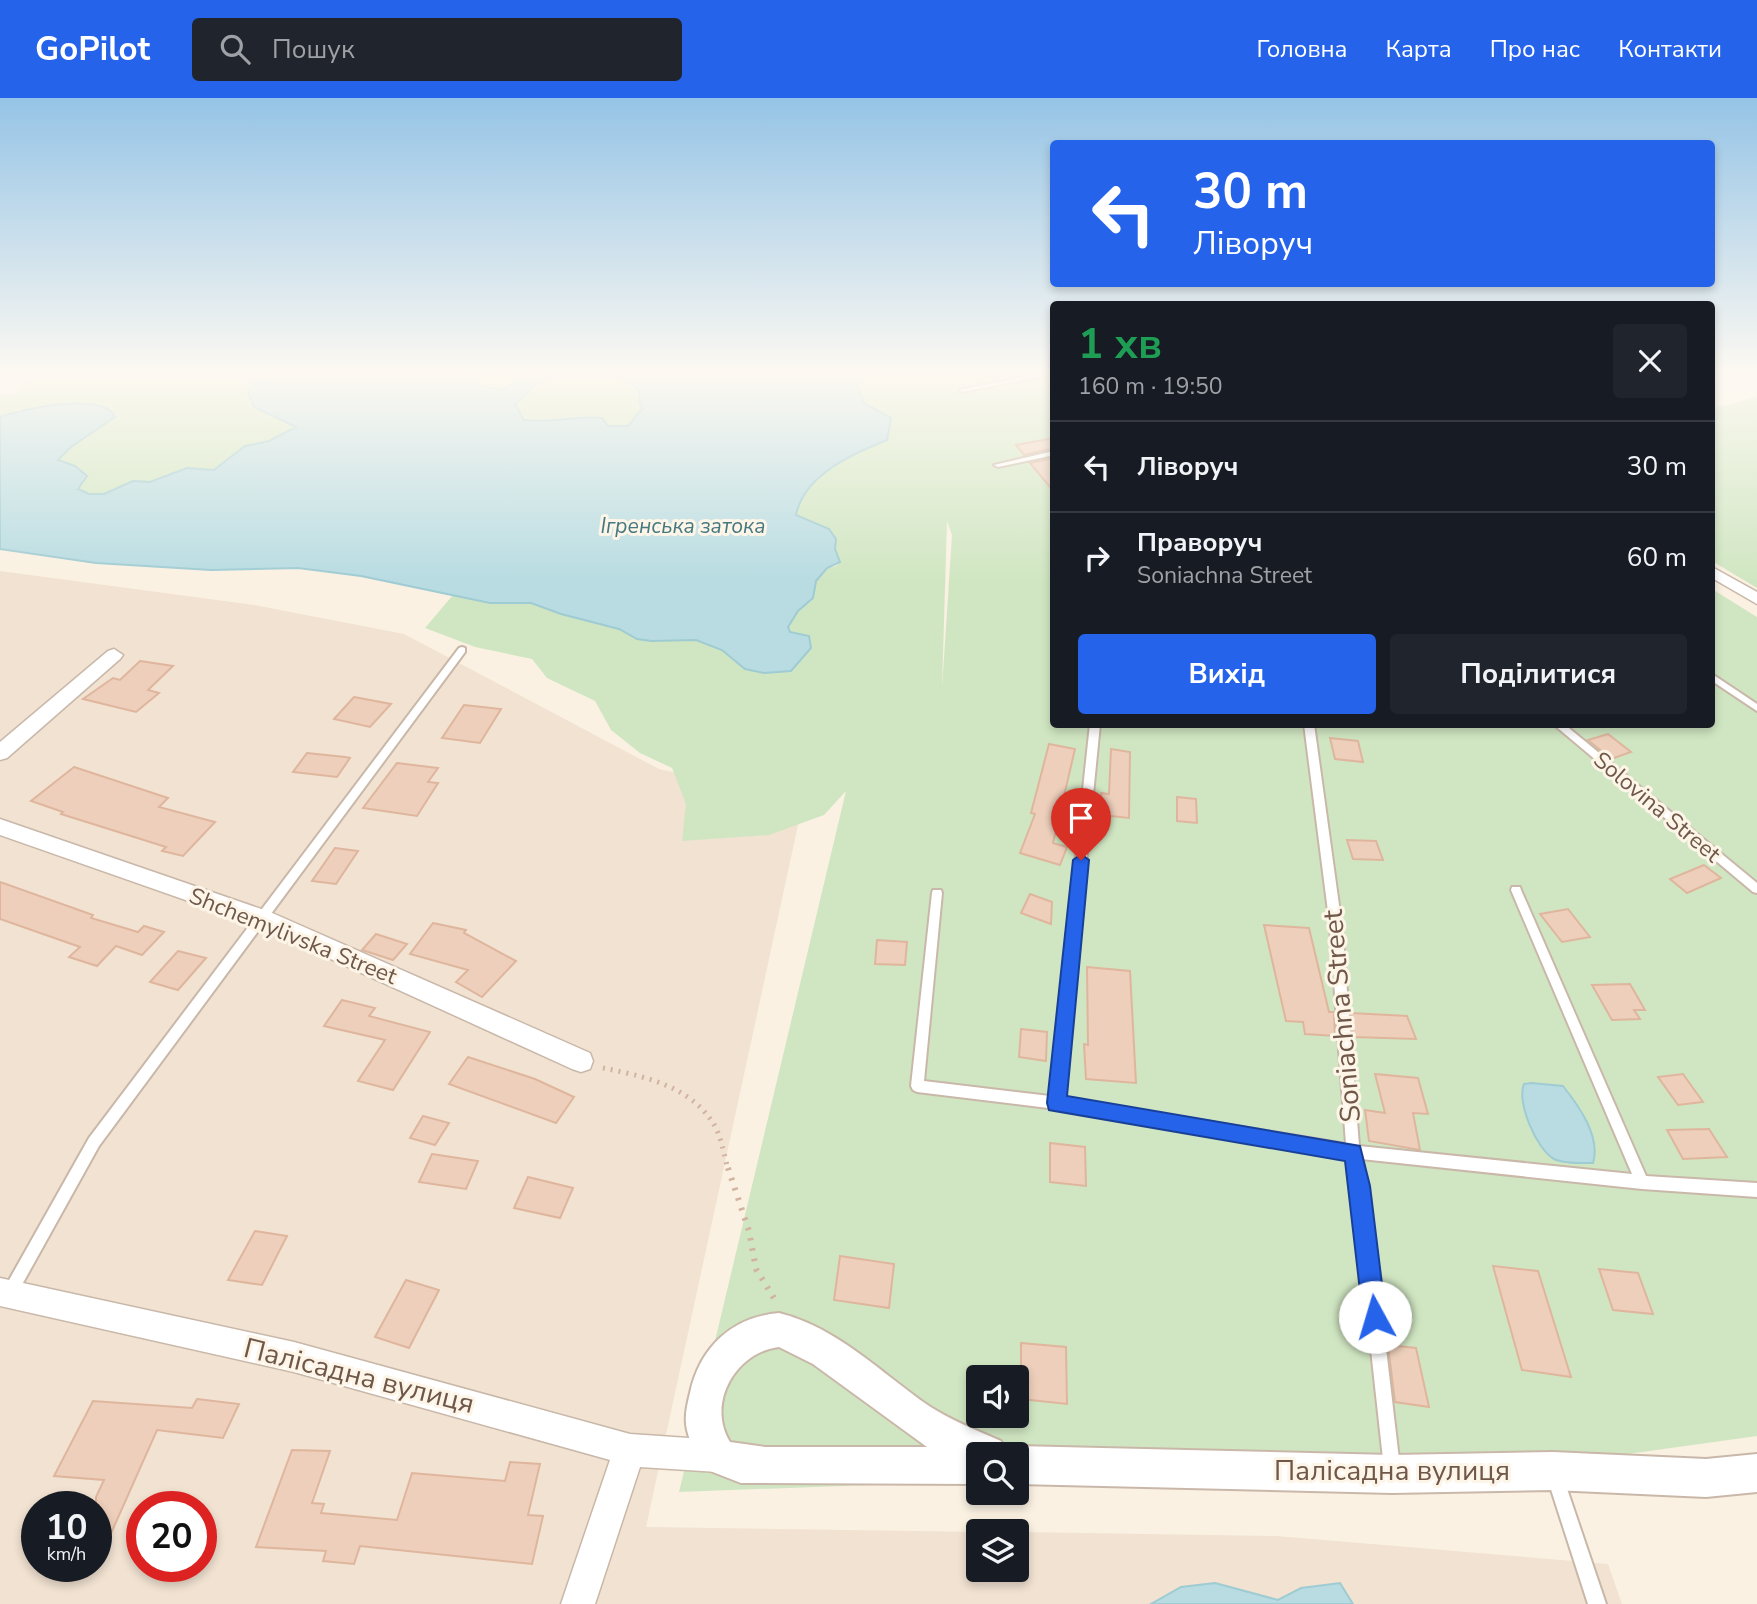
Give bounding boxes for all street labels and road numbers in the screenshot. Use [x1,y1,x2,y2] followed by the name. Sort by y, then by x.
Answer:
[1587,745,1728,870] street label: Solovina Street
[184,880,402,992] street label: Shchemylivska Street
[1314,908,1370,1124] street label: Soniachna Street
[240,1329,478,1423] street label: Палісадна вулиця
[1274,1452,1510,1490] street label: Палісадна вулиця

